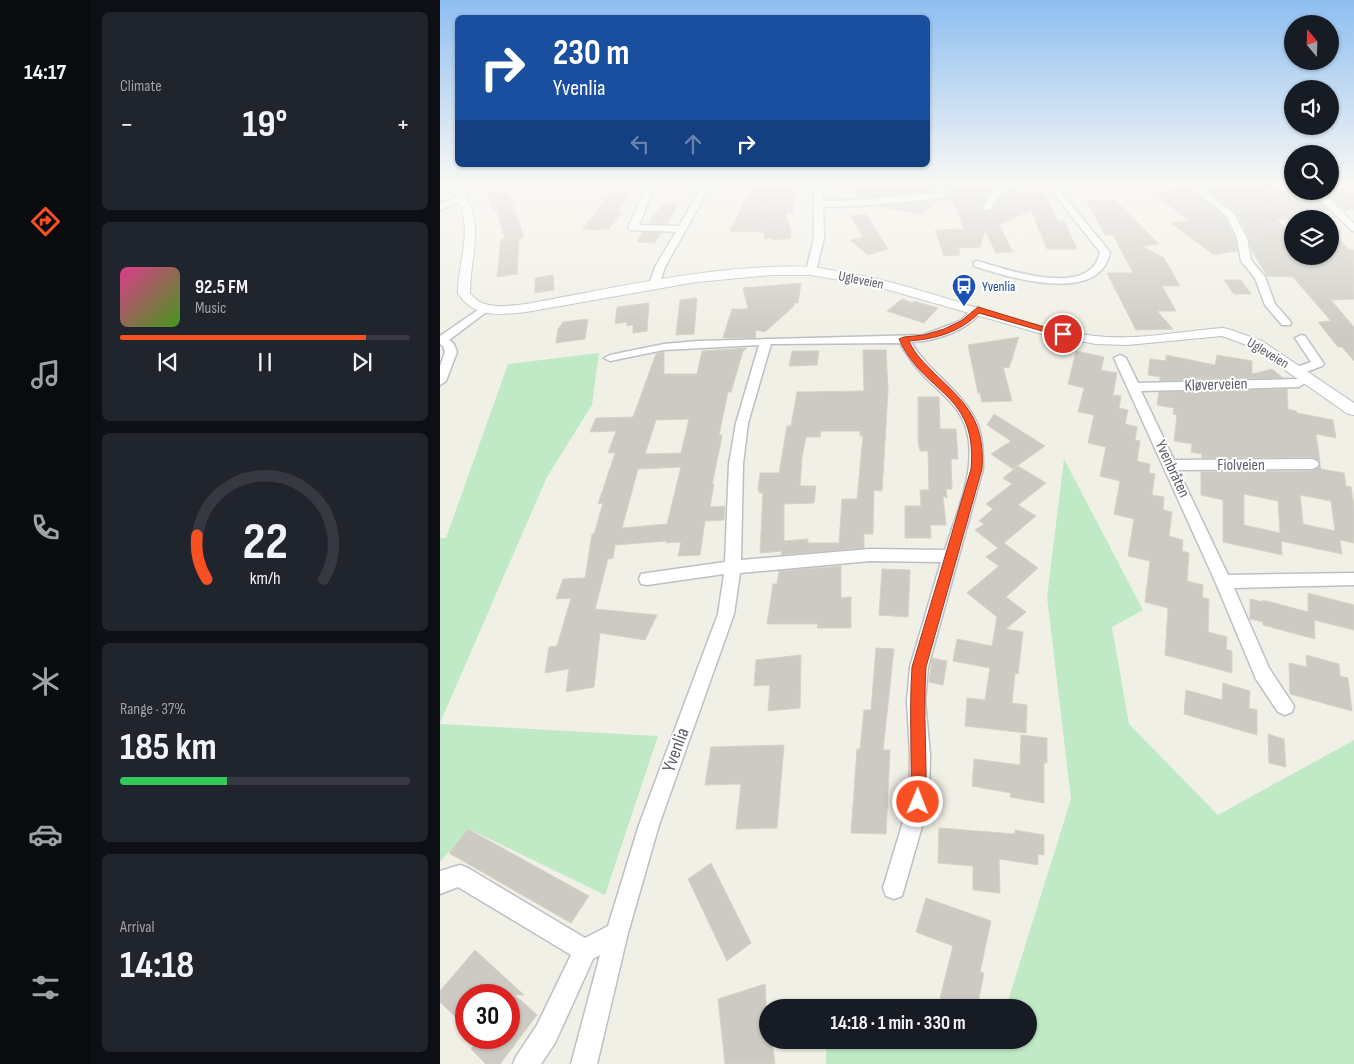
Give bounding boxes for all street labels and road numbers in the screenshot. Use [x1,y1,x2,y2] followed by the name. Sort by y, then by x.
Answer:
[837,267,885,293] street label: Ugleveien
[1244,334,1292,372] street label: Ugleveien
[1184,374,1248,396] street label: Kløverveien
[1151,437,1193,501] street label: Yvenbråten
[1217,456,1265,475] street label: Fiolveien
[657,725,695,775] street label: Yvenlia

